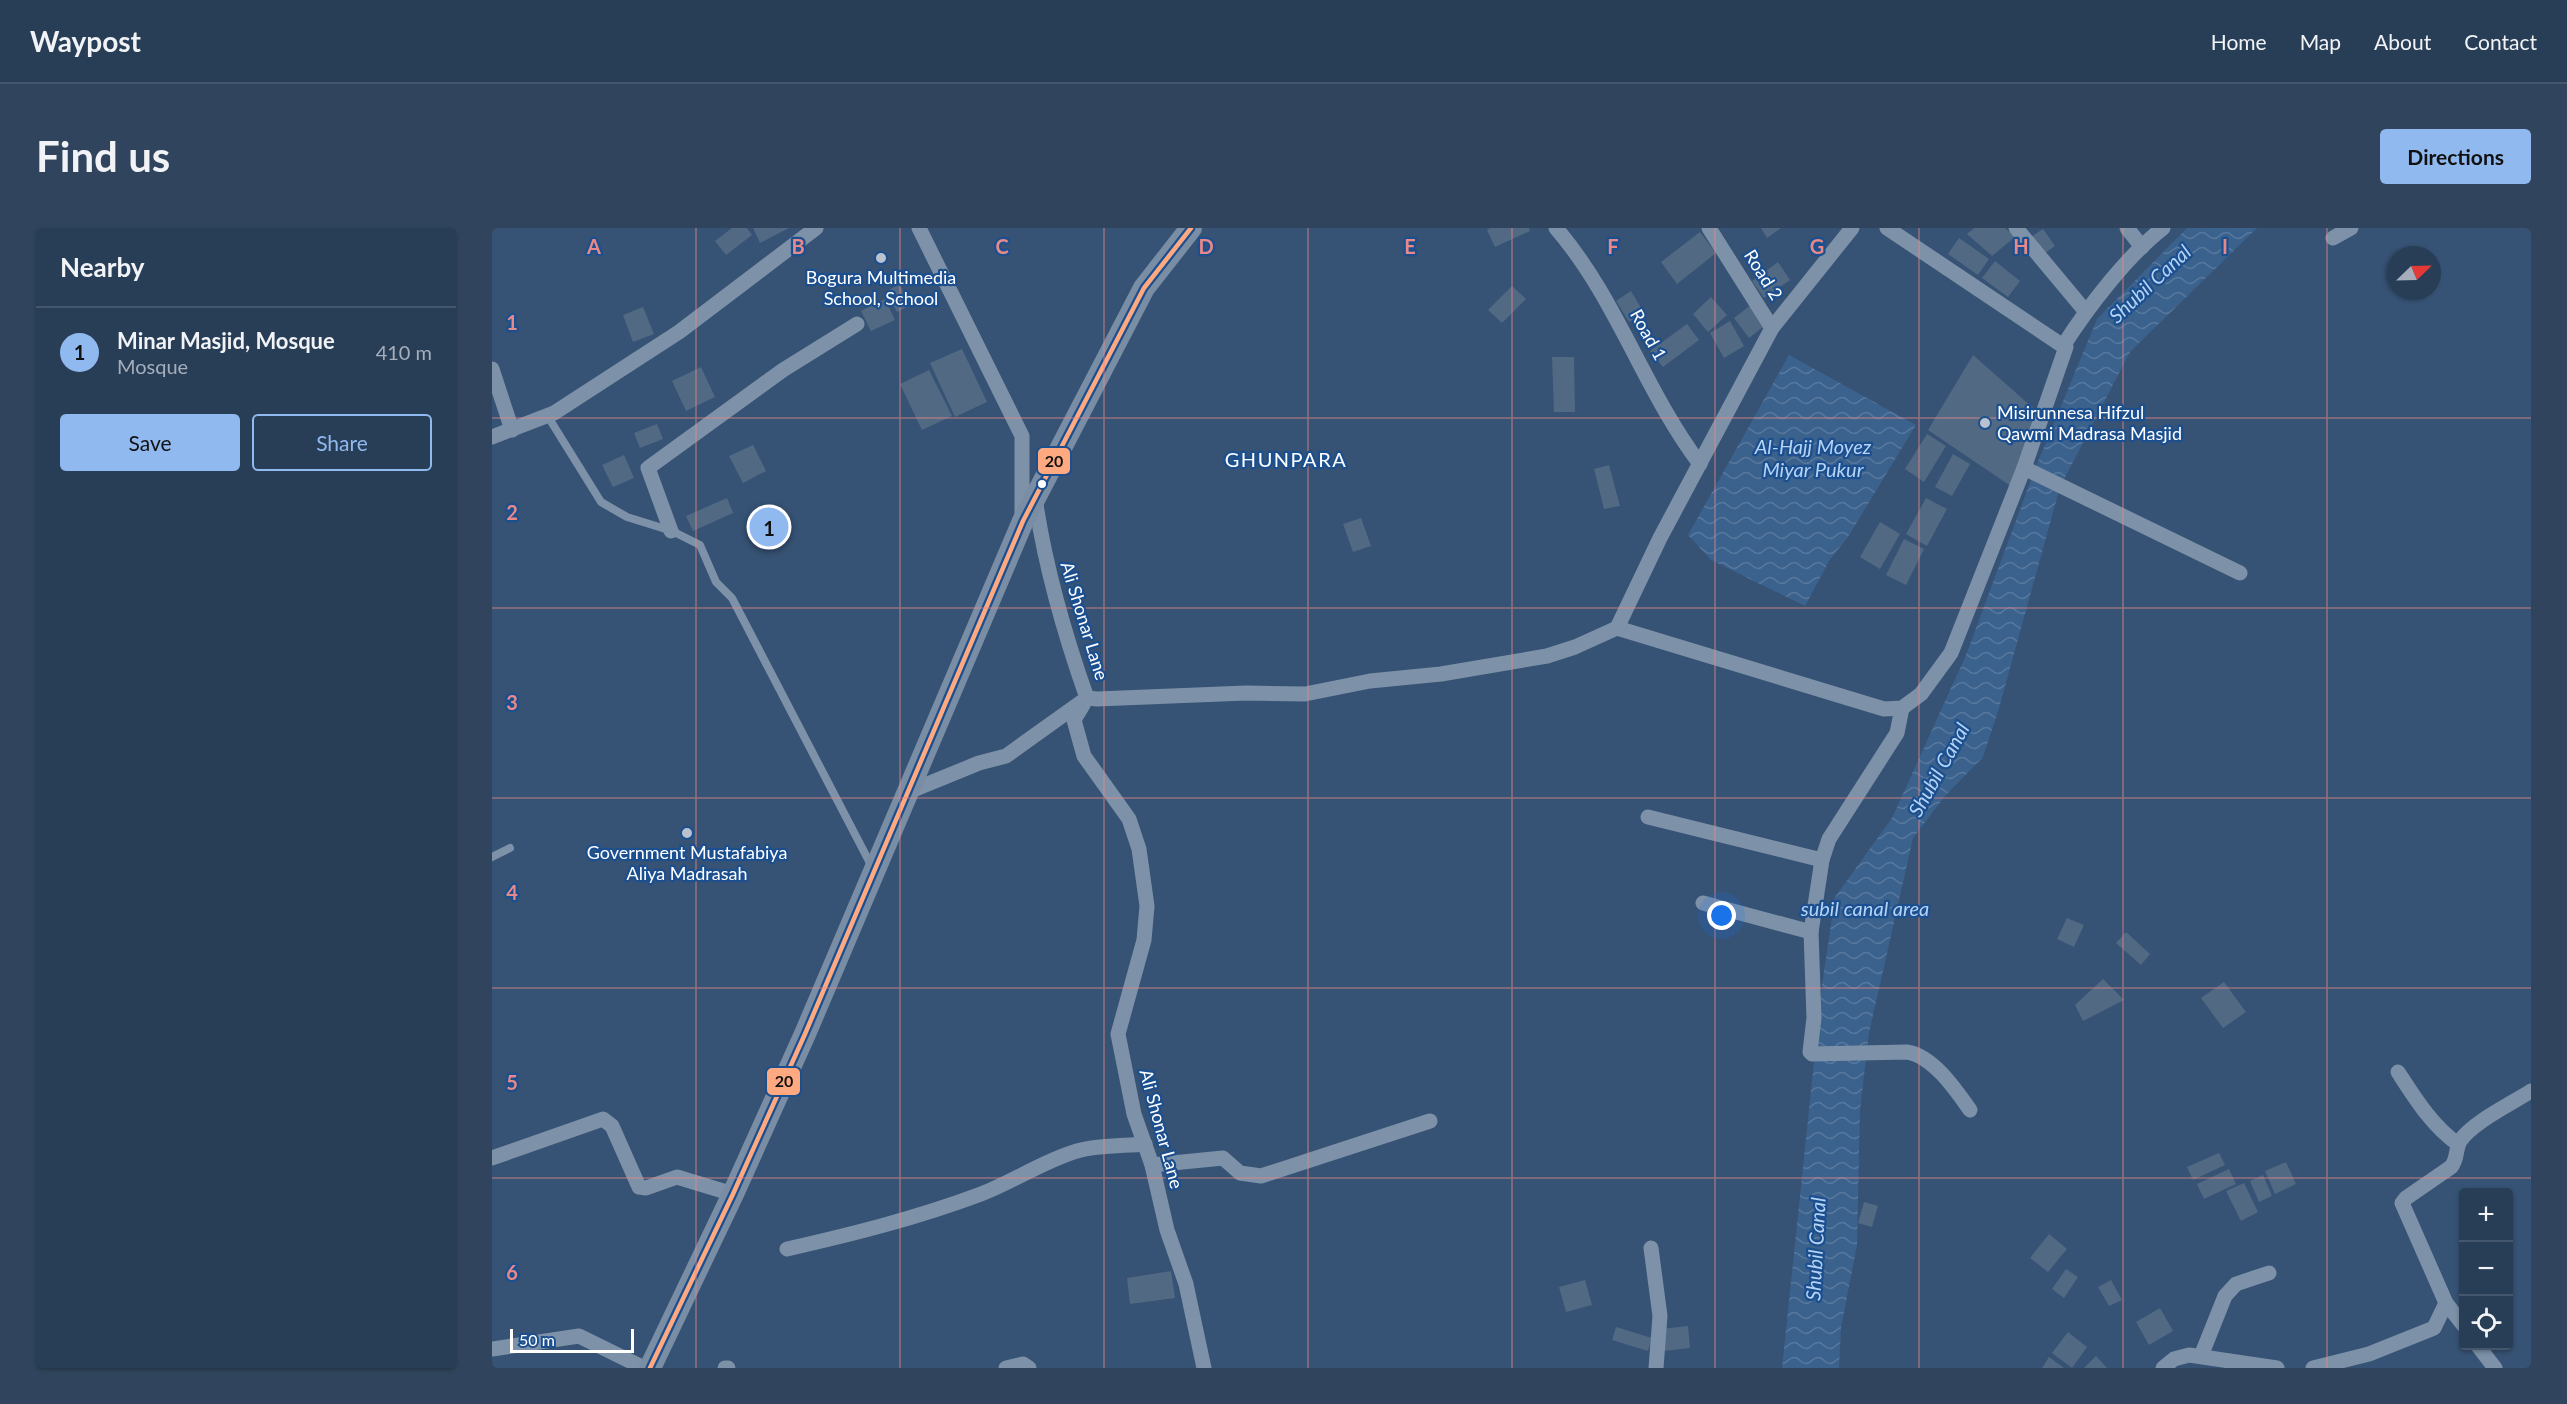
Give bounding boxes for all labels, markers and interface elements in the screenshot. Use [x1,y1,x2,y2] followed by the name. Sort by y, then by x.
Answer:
[30,24,141,58] text: Waypost
[2211,29,2267,54] text: Home
[2300,29,2341,54] text: Map
[2374,29,2431,54] text: About
[2464,29,2537,54] text: Contact
[2380,129,2531,184] button: Directions
[36,131,170,181] text: Find us
[586,234,601,258] text: A
[791,234,805,258] text: B
[995,234,1009,258] text: C
[1198,234,1214,258] text: D
[1404,234,1416,258] text: E
[1607,234,1619,258] text: F
[1810,234,1824,258] text: G
[2013,234,2029,258] text: H
[2222,234,2228,258] text: I
[2103,239,2196,327] water label: Shubil Canal
[1740,245,1788,304] street label: Road 2
[2387,246,2441,300] north arrow
[60,251,145,283] text: Nearby
[874,251,888,265] marker: Bogura Multimedia School, School
[806,266,956,309] place label: Bogura Multimedia School, School
[1626,305,1672,364] street label: Road 1
[506,310,518,334] text: 1
[117,327,335,354] text: Minar Masjid, Mosque
[74,340,85,364] text: 1
[376,340,432,364] text: 410 m
[117,354,188,378] text: Mosque
[1997,401,2182,444] place label: Misirunnesa Hifzul Qawmi Madrasa Masjid
[60,414,240,471] button: Save
[252,414,432,471] button: Share
[1978,416,1992,430] marker: Misirunnesa Hifzul Qawmi Madrasa Masjid
[1754,434,1872,481] water label: Al-Hajj Moyez Miyar Pukur
[1037,447,1071,475] line badge: 20
[1225,447,1347,471] district label: GHUNPARA
[1045,451,1063,470] text: 20
[1036,478,1048,490] unlabelled marker
[506,500,518,524] text: 2
[750,504,788,550] pin: 1
[1056,559,1113,683] street label: Ali Shonar Lane
[506,690,518,714] text: 3
[1903,718,1974,821] water label: Shubil Canal
[680,826,694,840] marker: Government Mustafabiya Aliya Madrasah
[587,841,787,884] place label: Government Mustafabiya Aliya Madrasah
[506,880,518,904] text: 4
[1800,896,1929,920] water label: subil canal area
[1707,901,1736,930] your location
[766,1067,801,1096] line badge: 20
[1135,1067,1188,1191] street label: Ali Shonar Lane
[506,1070,518,1094] text: 5
[775,1071,793,1090] text: 20
[2459,1188,2513,1350] map controls
[2459,1188,2513,1242] button: +
[1800,1196,1830,1301] water label: Shubil Canal
[2459,1242,2513,1296] button: −
[506,1260,518,1284] text: 6
[2459,1296,2513,1350] button: locate
[510,1326,634,1354] scale bar
[519,1330,555,1349] text: 50 m

